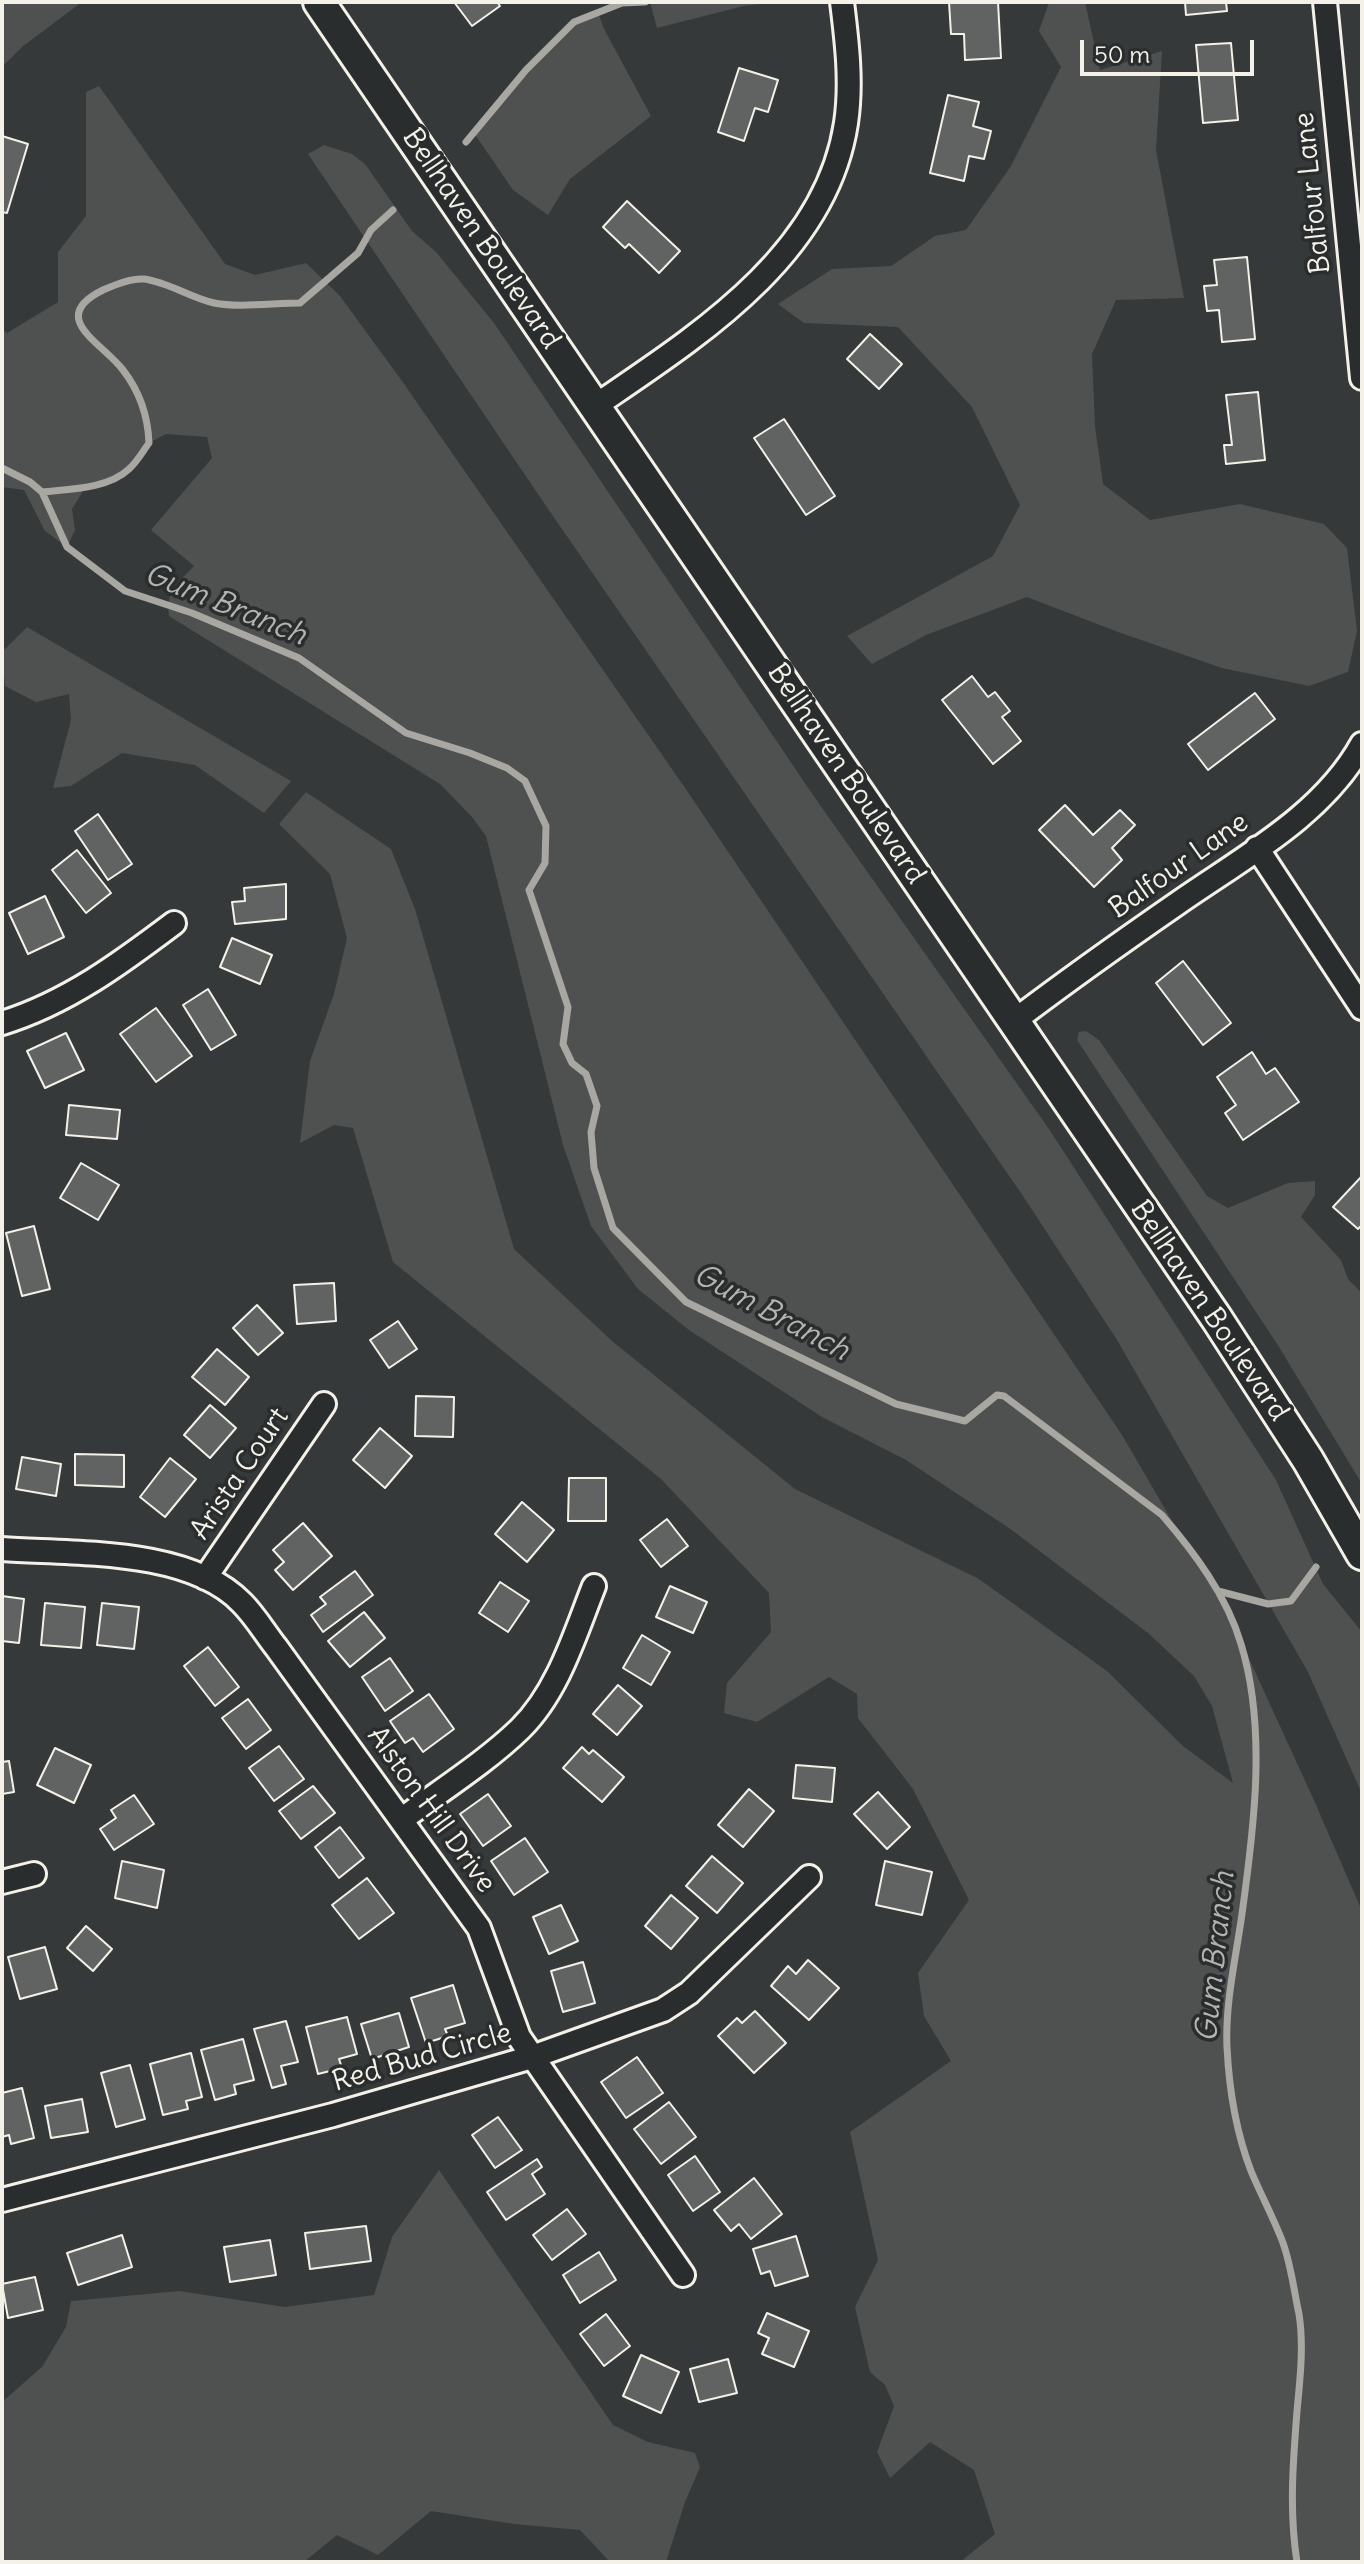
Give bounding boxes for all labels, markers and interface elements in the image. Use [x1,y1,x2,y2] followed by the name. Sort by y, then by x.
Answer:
[1084,24,1258,74] scale bar
[1094,39,1150,69] text: 50 m
[1288,111,1338,275] street label: Balfour Lane
[395,122,567,356] street label: Bellhaven Boulevard
[139,556,311,654] water label: Gum Branch
[760,657,932,891] street label: Bellhaven Boulevard
[1103,806,1255,926] street label: Balfour Lane
[1123,1194,1295,1428] street label: Bellhaven Boulevard
[687,1257,855,1369] water label: Gum Branch
[184,1402,296,1546] street label: Arista Court
[360,1721,502,1899] street label: Alston Hill Drive
[1189,1870,1243,2044] water label: Gum Branch
[329,2016,515,2100] street label: Red Bud Circle

